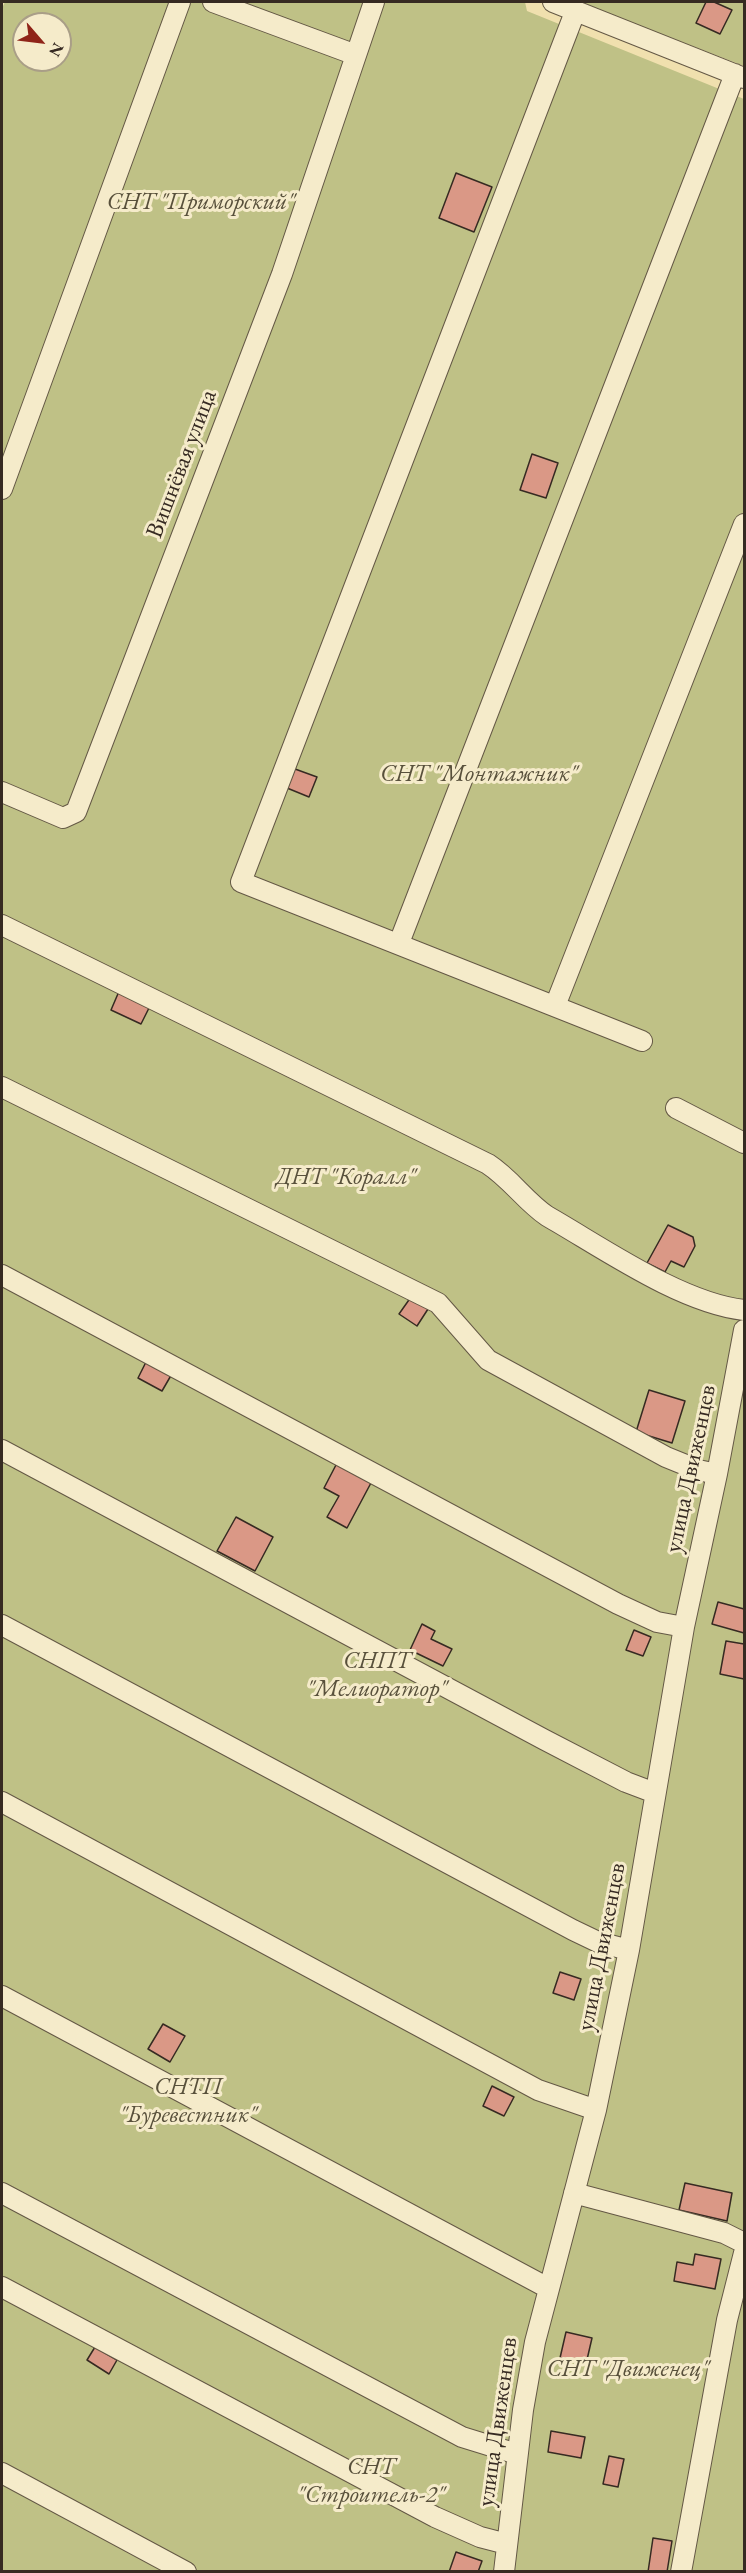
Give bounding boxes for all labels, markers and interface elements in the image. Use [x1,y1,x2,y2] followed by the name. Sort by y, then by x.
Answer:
[12,12,72,72] north arrow
[44,39,69,60] text: N
[107,188,295,216] park label: СНТ "Приморский"
[141,386,223,542] street label: Вишнёвая улица
[380,760,578,788] park label: СНТ "Монтажник"
[276,1163,416,1191] park label: ДНТ "Коралл"
[659,1383,723,1555] street label: улица Движенцев
[307,1647,447,1703] park label: СНПТ "Мелиоратор"
[572,1860,632,2034] street label: улица Движенцев
[119,2073,257,2129] park label: СНТП "Буревестник"
[472,2335,524,2509] street label: улица Движенцев
[547,2355,709,2383] park label: СНТ "Движенец"
[297,2453,445,2509] park label: СНТ "Строитель-2"

